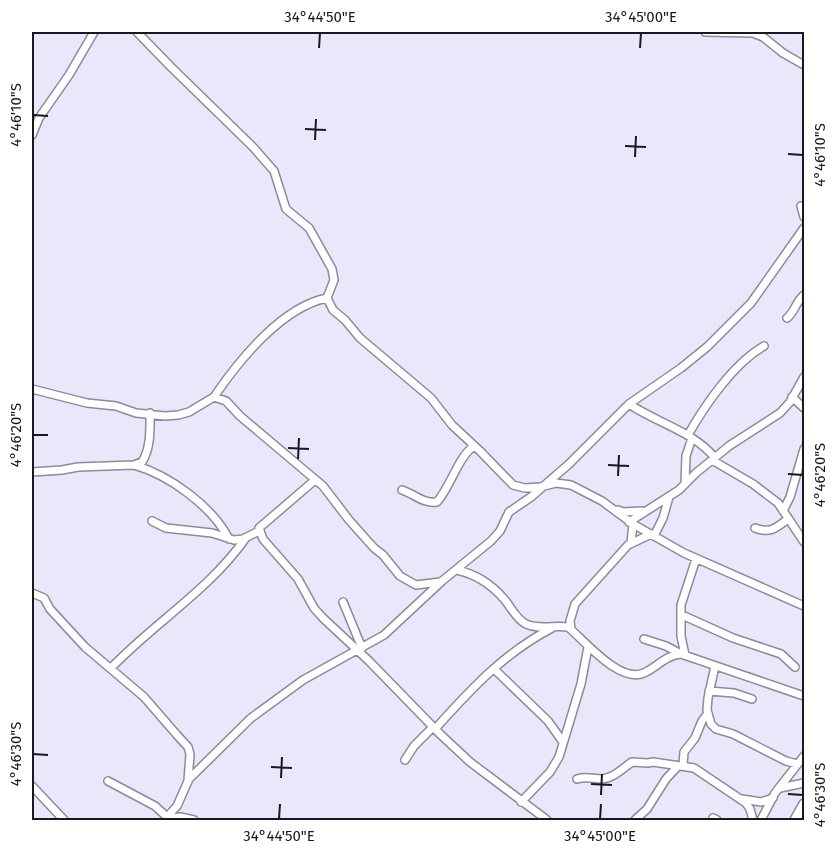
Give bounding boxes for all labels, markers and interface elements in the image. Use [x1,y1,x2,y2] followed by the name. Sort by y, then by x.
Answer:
[284,8,356,26] text: 34°44'50"E
[605,8,677,26] text: 34°45'00"E
[7,83,25,147] text: 4°46'10"S
[811,123,829,187] text: 4°46'10"S
[7,403,25,467] text: 4°46'20"S
[811,443,829,507] text: 4°46'20"S
[7,722,25,786] text: 4°46'30"S
[811,763,829,827] text: 4°46'30"S
[243,827,315,845] text: 34°44'50"E
[564,827,636,845] text: 34°45'00"E

